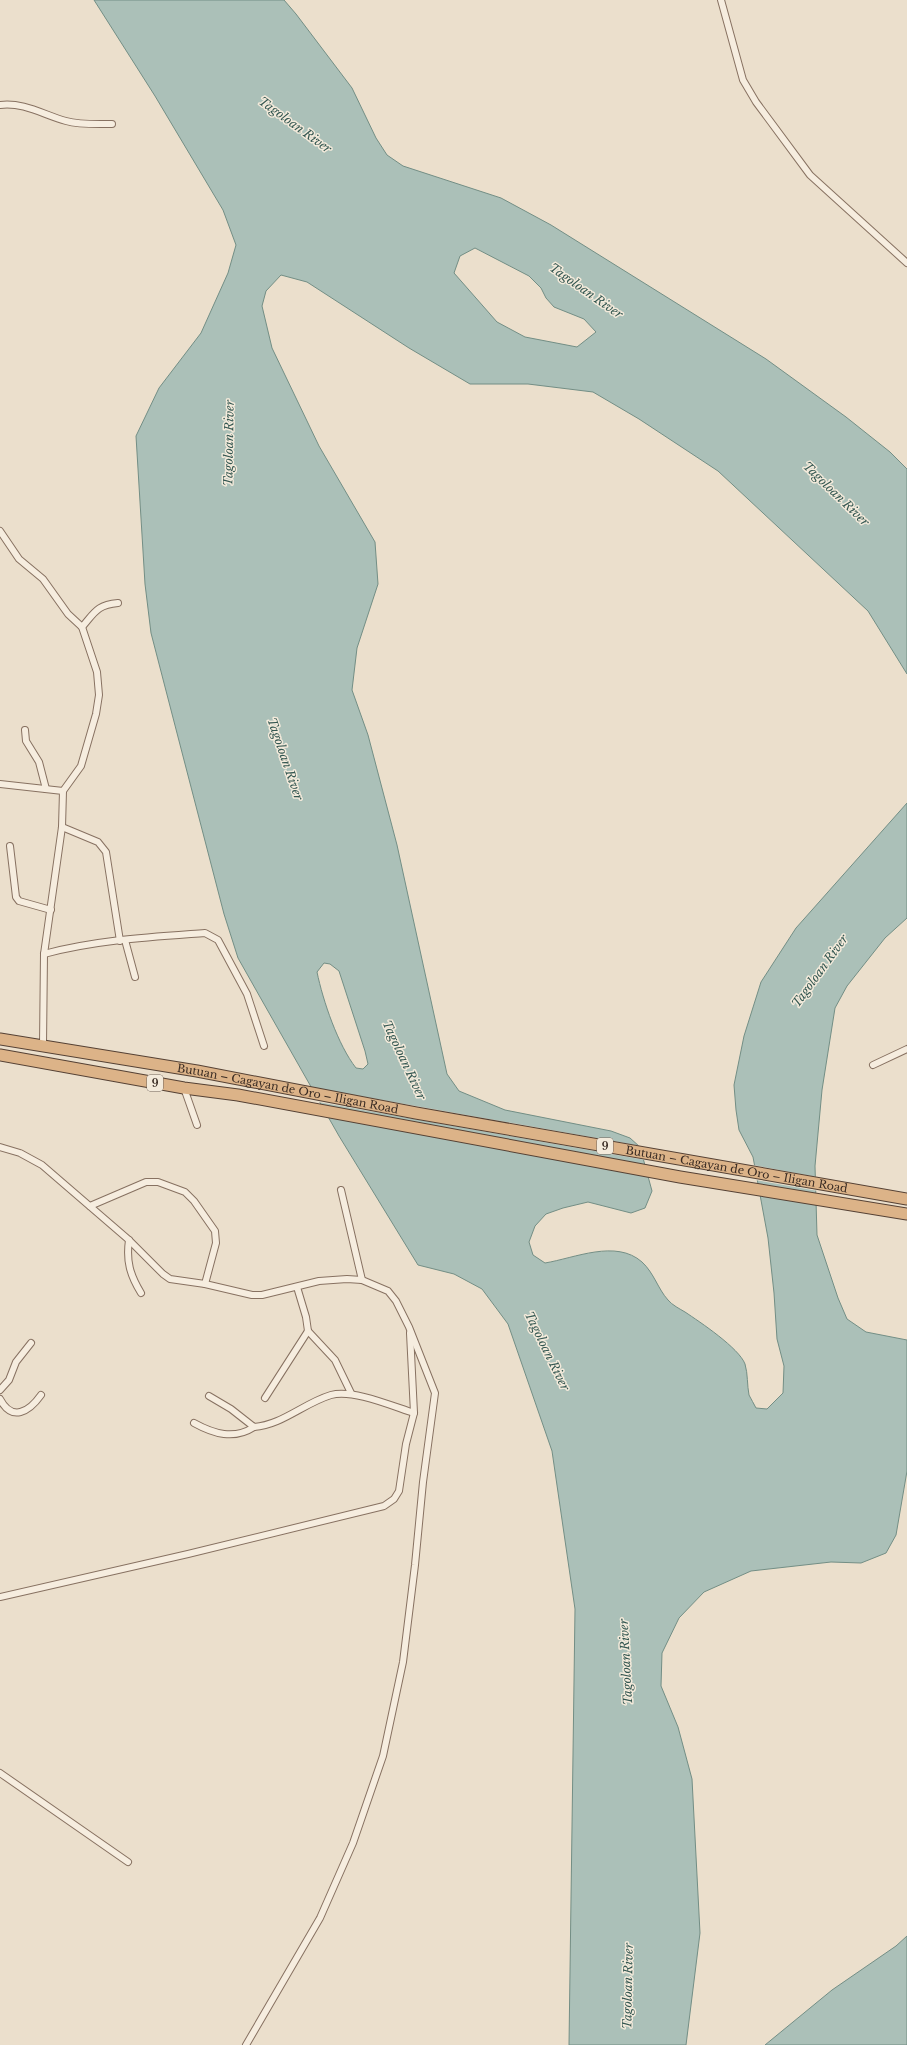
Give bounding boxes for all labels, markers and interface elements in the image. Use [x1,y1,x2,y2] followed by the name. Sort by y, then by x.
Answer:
[256,93,335,156] water label: Tagoloan River
[547,260,626,322] water label: Tagoloan River
[220,399,237,486] water label: Tagoloan River
[800,458,873,529] water label: Tagoloan River
[264,716,307,802] water label: Tagoloan River
[788,931,851,1010] water label: Tagoloan River
[379,1018,430,1102] water label: Tagoloan River
[176,1061,400,1117] street label: Butuan – Cagayan de Oro – Iligan Road
[147,1075,163,1091] road number: 9
[597,1138,613,1154] road number: 9
[624,1143,849,1196] street label: Butuan – Cagayan de Oro – Iligan Road
[522,1309,573,1393] water label: Tagoloan River
[616,1618,635,1705] water label: Tagoloan River
[619,1942,636,2029] water label: Tagoloan River

